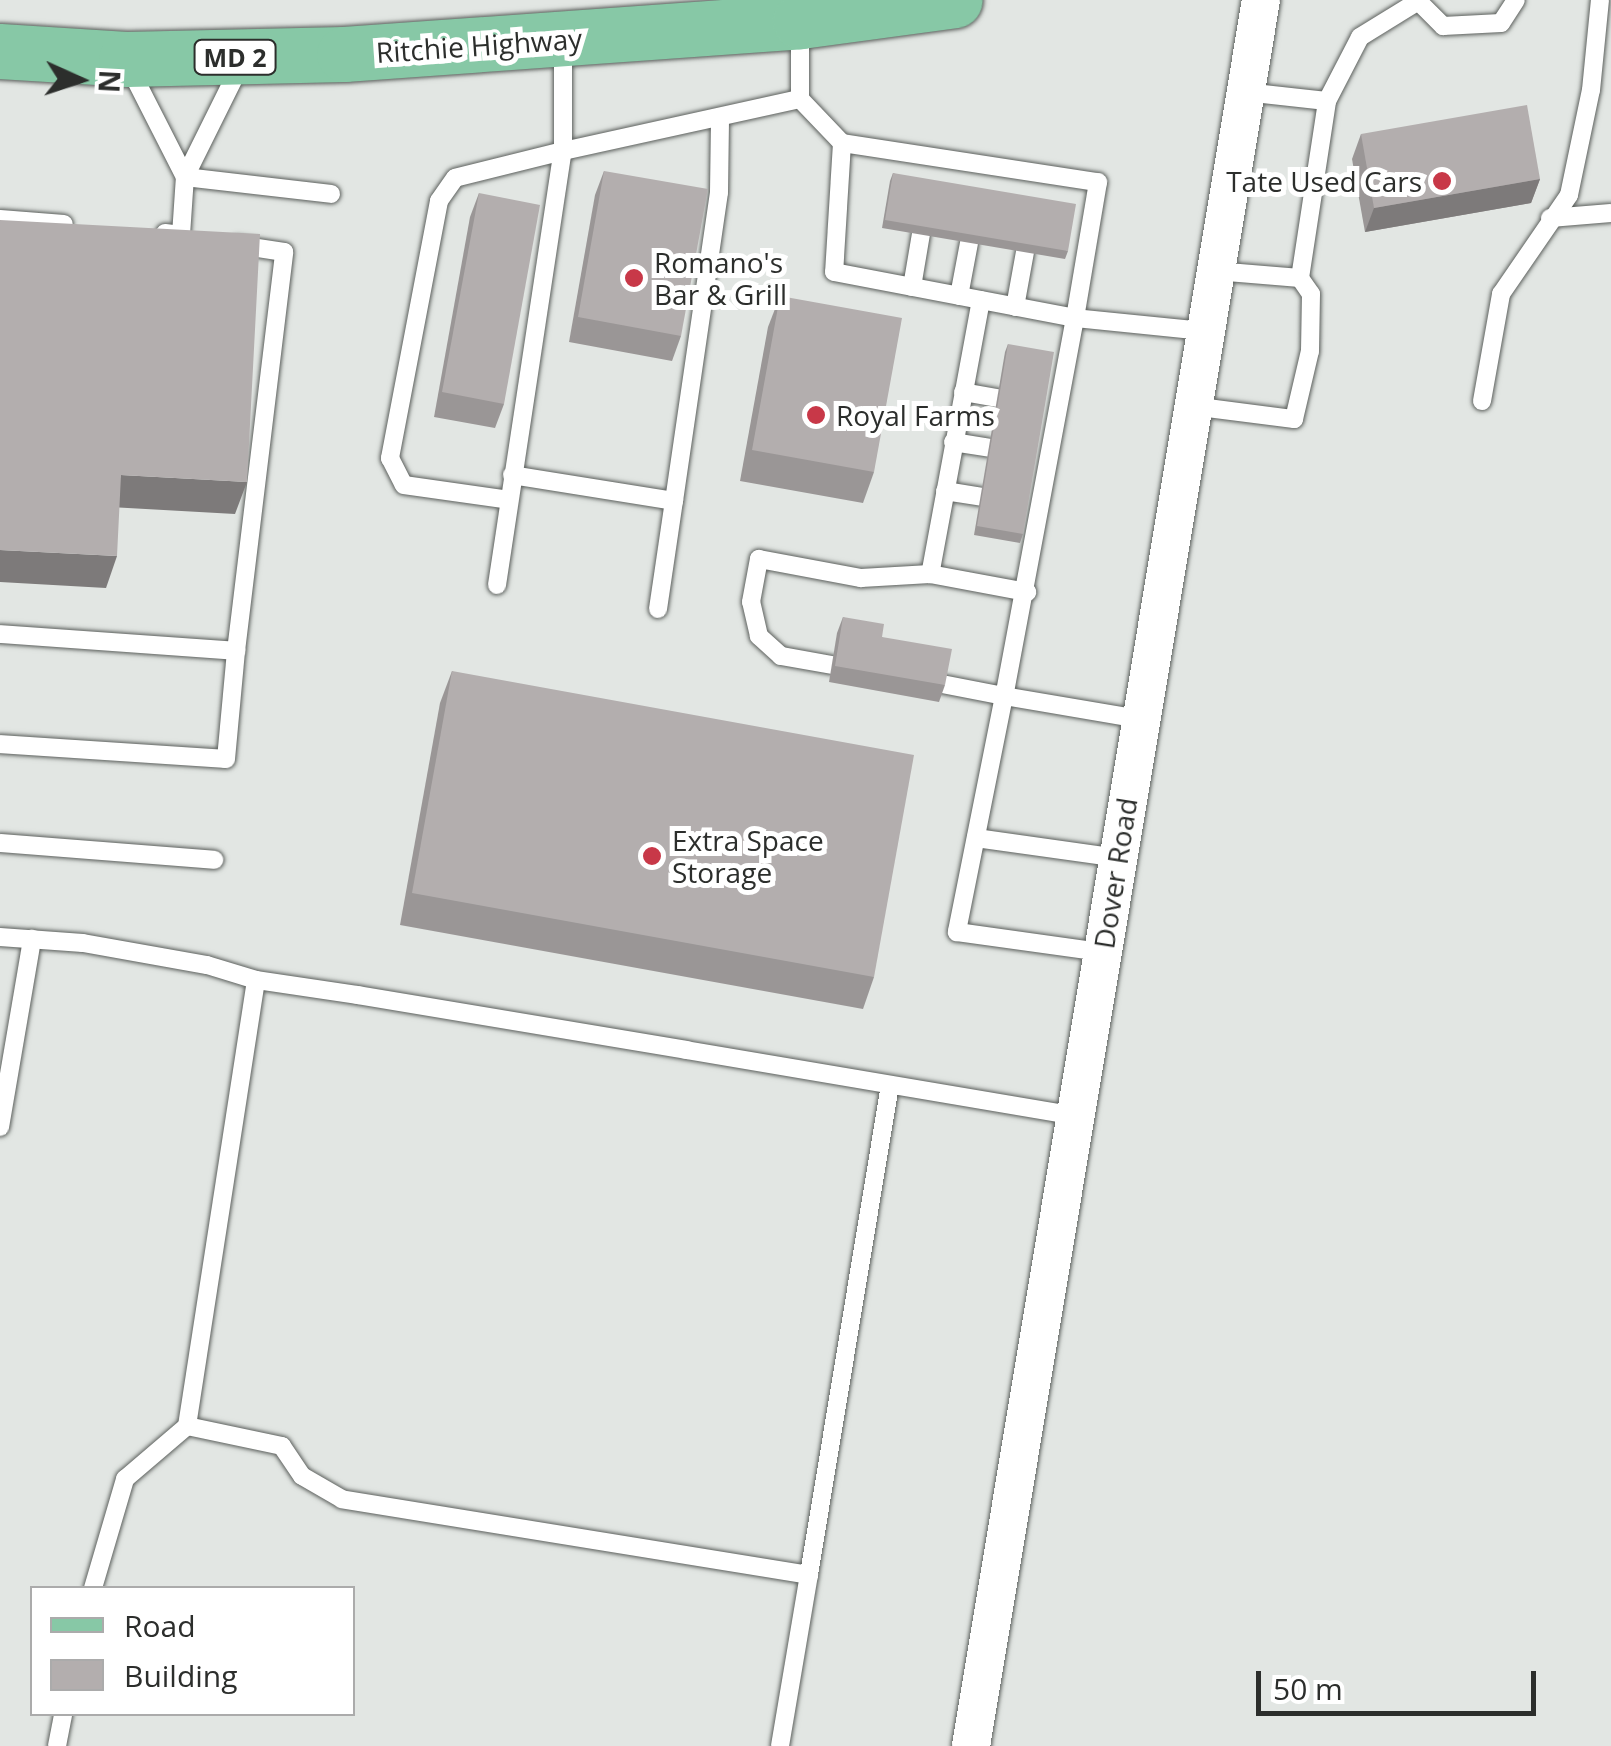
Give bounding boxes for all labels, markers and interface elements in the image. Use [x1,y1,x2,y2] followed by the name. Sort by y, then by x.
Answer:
[375,21,583,69] street label: Ritchie Highway
[30,30,130,130] north arrow
[192,37,278,77] road number: MD 2
[90,69,130,94] text: N
[1226,164,1422,198] place label: Tate Used Cars
[1431,170,1453,192] marker: Tate Used Cars
[654,245,787,311] place label: Romano's Bar & Grill
[623,267,645,289] marker: Romano's Bar & Grill
[836,398,995,432] place label: Royal Farms
[805,404,827,426] marker: Royal Farms
[1086,795,1144,951] street label: Dover Road
[672,823,824,889] place label: Extra Space Storage
[641,845,663,867] marker: Extra Space Storage
[30,1586,355,1716] legend
[124,1605,196,1646] text: Road
[1261,1651,1541,1713] scale bar
[124,1655,238,1696] text: Building
[1273,1668,1343,1709] text: 50 m

